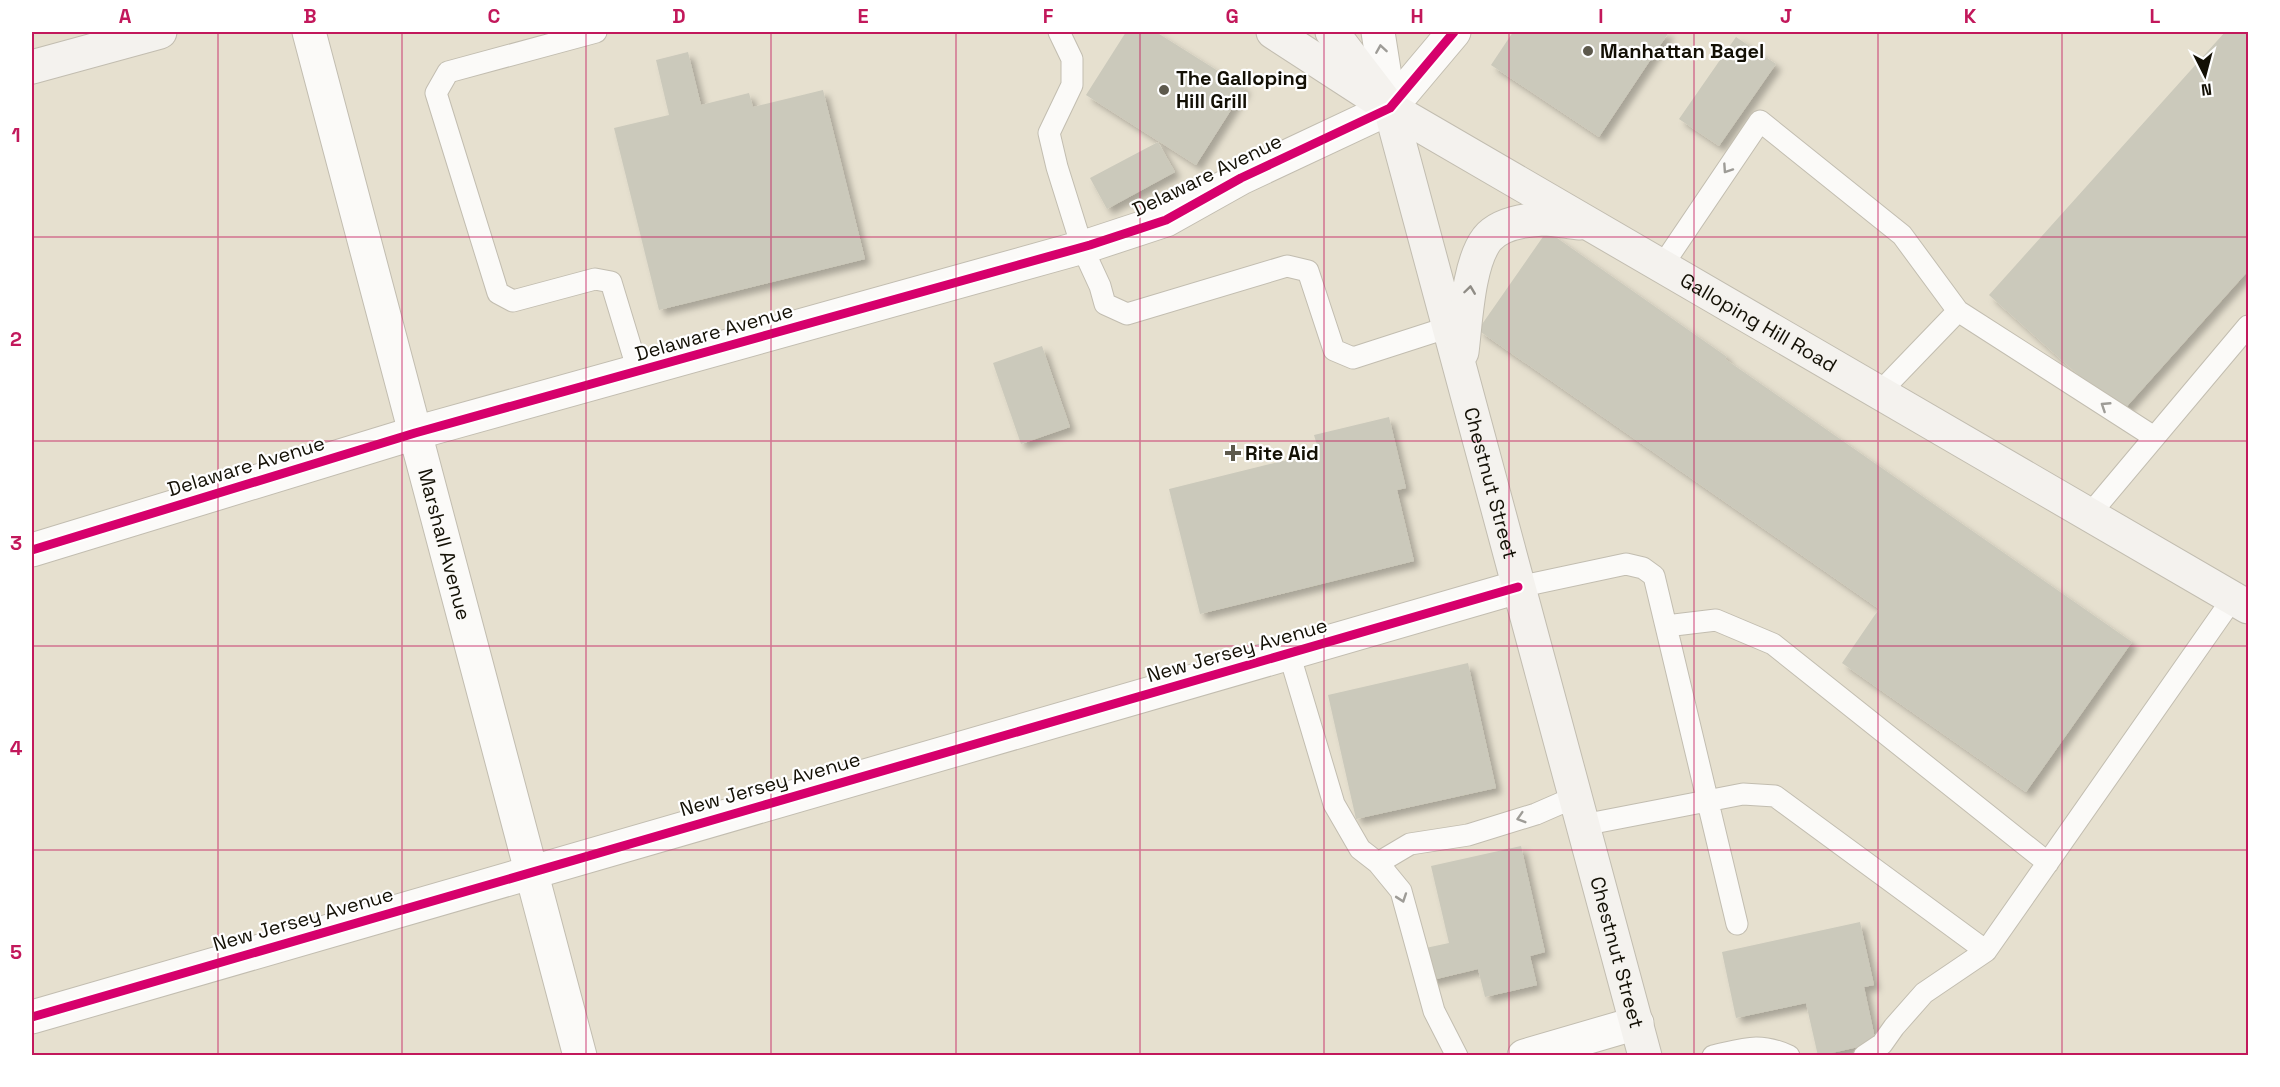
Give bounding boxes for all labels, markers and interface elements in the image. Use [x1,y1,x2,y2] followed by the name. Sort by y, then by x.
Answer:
[119,3,132,29] text: A
[303,3,317,29] text: B
[488,3,501,29] text: C
[672,3,686,29] text: D
[857,3,869,29] text: E
[1043,3,1054,29] text: F
[1225,3,1239,29] text: G
[1410,3,1424,29] text: H
[1598,3,1604,29] text: I
[1780,3,1792,29] text: J
[1964,3,1977,29] text: K
[2150,3,2161,29] text: L
[1600,38,1764,64] place label: Manhattan Bagel
[1375,44,1387,53] one-way arrow
[1581,44,1595,58] marker: Manhattan Bagel
[2175,45,2235,105] north arrow
[1176,65,1308,114] place label: The Galloping Hill Grill
[2200,78,2213,100] text: N
[1157,83,1171,97] marker: The Galloping Hill Grill
[11,122,21,148] text: 1
[1128,128,1286,222] street label: Delaware Avenue
[1723,162,1734,173] one-way arrow
[1676,267,1842,378] street label: Galloping Hill Road
[1463,286,1476,295] one-way arrow
[632,297,796,367] street label: Delaware Avenue
[10,326,22,352] text: 2
[2101,401,2111,413] one-way arrow
[1458,404,1524,562] street label: Chestnut Street
[164,430,328,502] street label: Delaware Avenue
[1245,440,1319,466] place label: Rite Aid
[1226,446,1240,460] marker: Rite Aid
[412,466,477,623] street label: Marshall Avenue
[10,530,22,556] text: 3
[1144,612,1330,688] street label: New Jersey Avenue
[10,735,23,761] text: 4
[677,746,863,822] street label: New Jersey Avenue
[1516,811,1527,823] one-way arrow
[1584,874,1650,1031] street label: Chestnut Street
[210,881,396,957] street label: New Jersey Avenue
[1395,892,1407,903] one-way arrow
[10,939,22,965] text: 5

